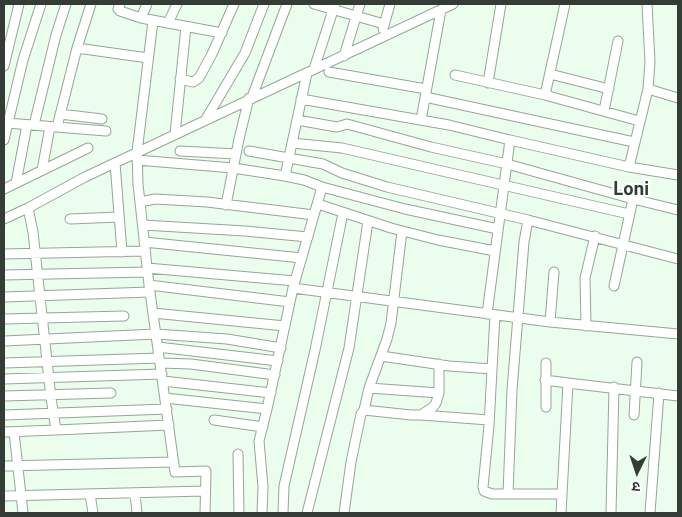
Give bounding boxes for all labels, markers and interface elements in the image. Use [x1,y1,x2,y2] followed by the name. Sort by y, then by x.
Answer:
[613,178,649,200] district label: Loni
[612,447,662,497] north arrow
[631,479,641,495] text: उ

